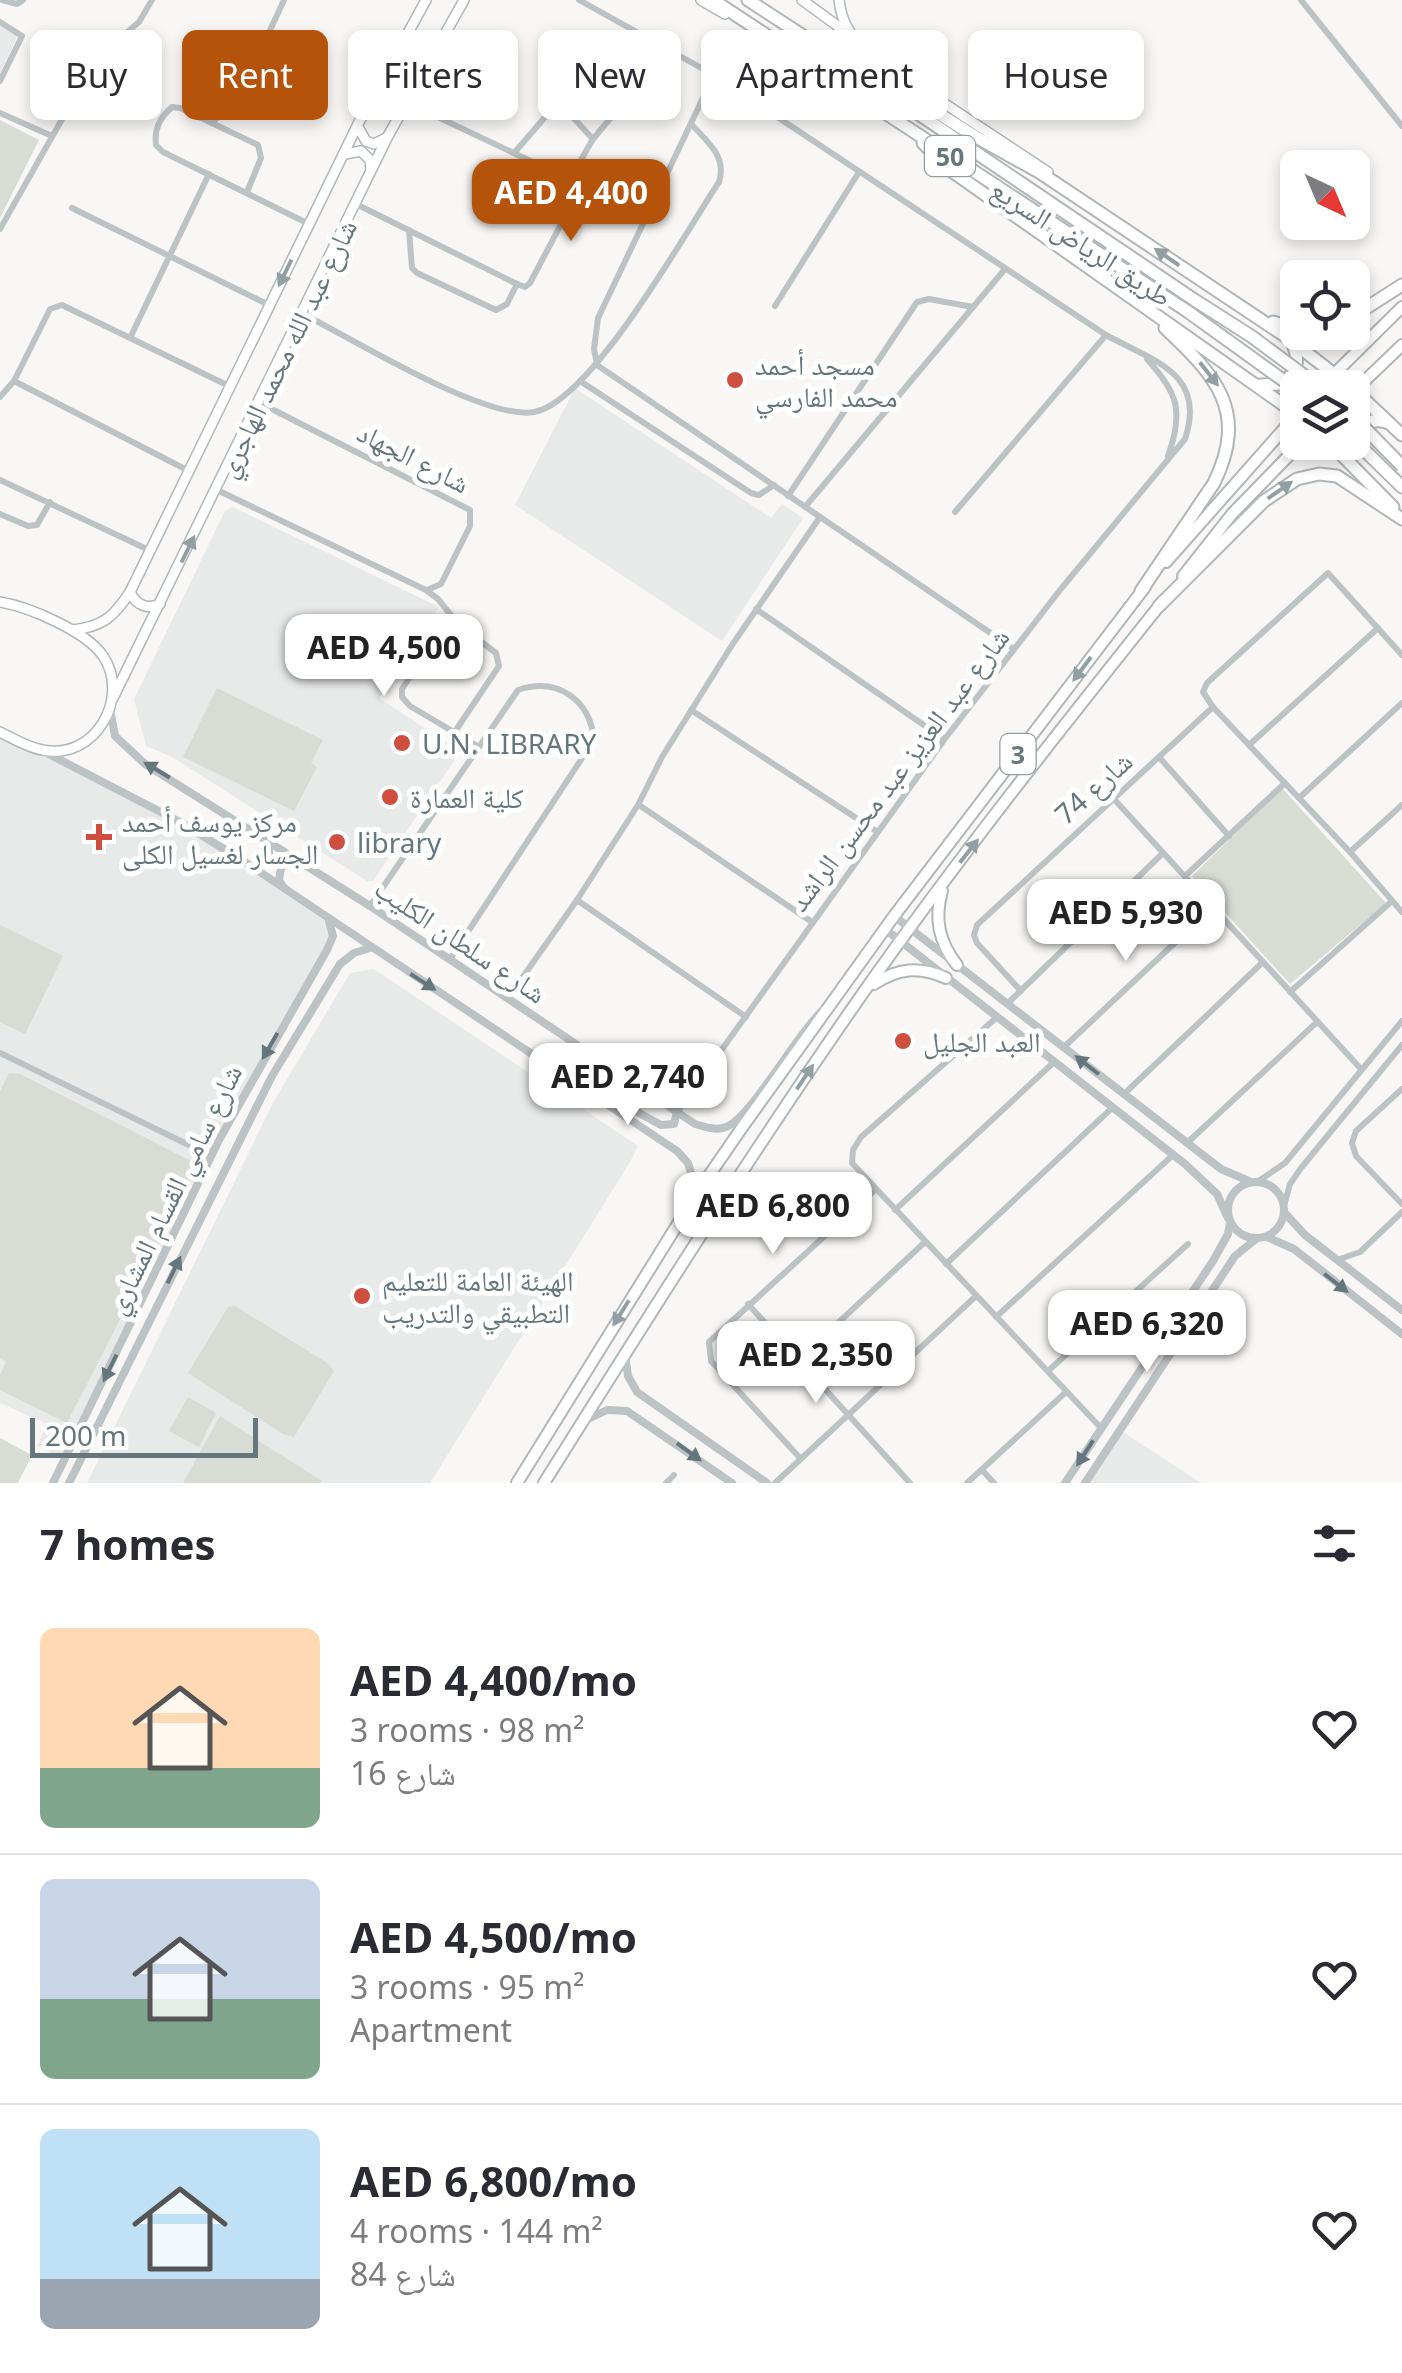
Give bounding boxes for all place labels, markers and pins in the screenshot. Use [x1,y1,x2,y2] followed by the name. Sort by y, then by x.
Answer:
[457,159,685,244] pin: AED 4,400
[755,345,898,420] place label: مسجد أحمد محمد الفارسي
[724,369,746,391] marker: مسجد أحمد محمد الفارسي
[270,614,498,699] pin: AED 4,500
[422,724,597,762] place label: U.N. LIBRARY
[391,732,413,754] marker: U.N. LIBRARY
[410,778,524,816] place label: كلية العمارة
[379,786,401,808] marker: كلية العمارة
[122,802,319,872] place label: مركز يوسف أحمد الجسار لغسيل الكلى
[357,823,442,861] place label: library
[86,824,112,850] marker: مركز يوسف أحمد الجسار لغسيل الكلى
[326,831,348,853] marker: library
[1012,879,1240,964] pin: AED 5,930
[923,1022,1041,1060] place label: العبد الجليل
[892,1030,914,1052] marker: العبد الجليل
[514,1043,742,1128] pin: AED 2,740
[659,1172,887,1257] pin: AED 6,800
[382,1261,574,1336] place label: الهيئة العامة للتعليم التطبيقي والتدريب
[351,1285,373,1307] marker: الهيئة العامة للتعليم التطبيقي والتدريب
[1033,1290,1261,1375] pin: AED 6,320
[702,1321,930,1406] pin: AED 2,350

